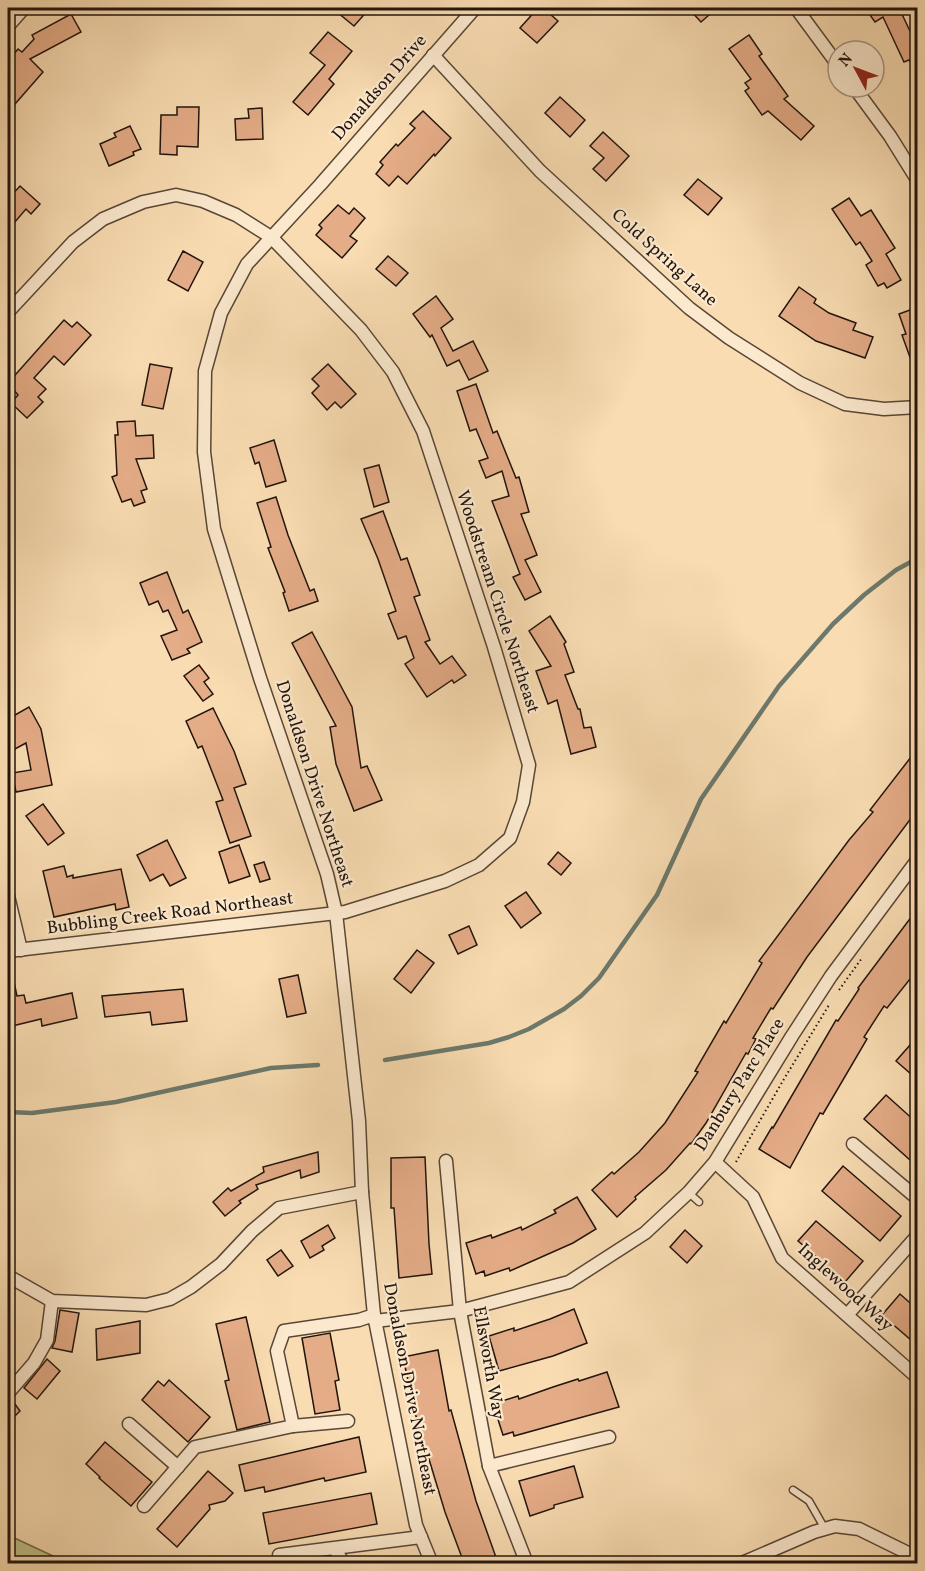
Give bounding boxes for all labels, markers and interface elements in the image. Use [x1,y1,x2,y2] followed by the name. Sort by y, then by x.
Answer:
[327,29,433,147] street label: Donaldson Drive
[826,39,886,99] north arrow
[834,49,859,72] text: N
[605,203,723,313] street label: Cold Spring Lane
[449,487,545,717] street label: Woodstream Circle Northeast
[269,677,359,891] street label: Donaldson Drive Northeast
[45,886,295,942] street label: Bubbling Creek Road Northeast
[689,1013,791,1157] street label: Danbury Parc Place
[792,1238,899,1338] street label: Inglewood Way
[376,1281,442,1497] street label: Donaldson Drive Northeast
[466,1304,510,1422] street label: Ellsworth Way

